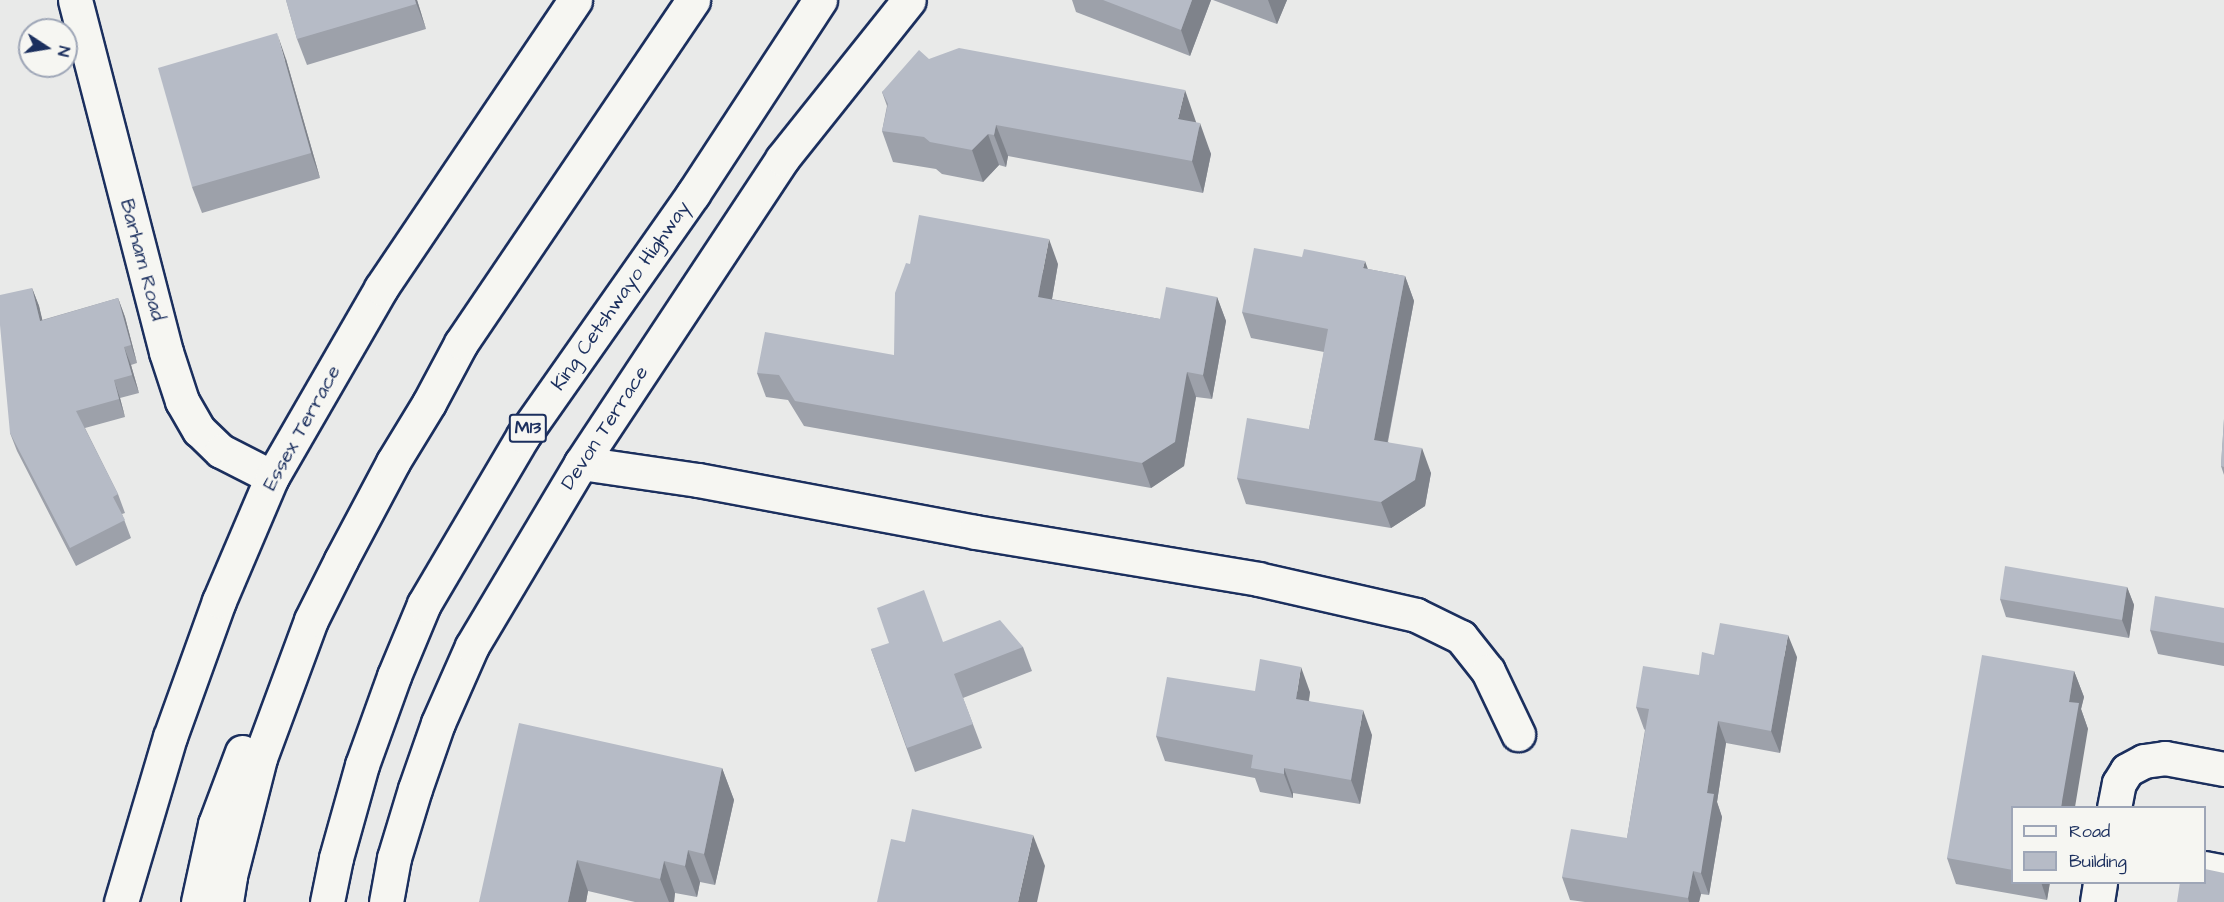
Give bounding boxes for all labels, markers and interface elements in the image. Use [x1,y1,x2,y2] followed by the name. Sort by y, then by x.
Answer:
[18,18,78,78] north arrow
[52,44,75,59] text: N
[114,197,170,323] street label: Barham Road
[546,197,696,395] street label: King Cetshwayo Highway
[258,361,346,495] street label: Essex Terrace
[556,362,654,494] street label: Devon Terrace
[508,413,548,443] road number: M13
[2011,806,2206,884] legend
[2069,819,2110,844] text: Road
[2069,849,2127,874] text: Building

